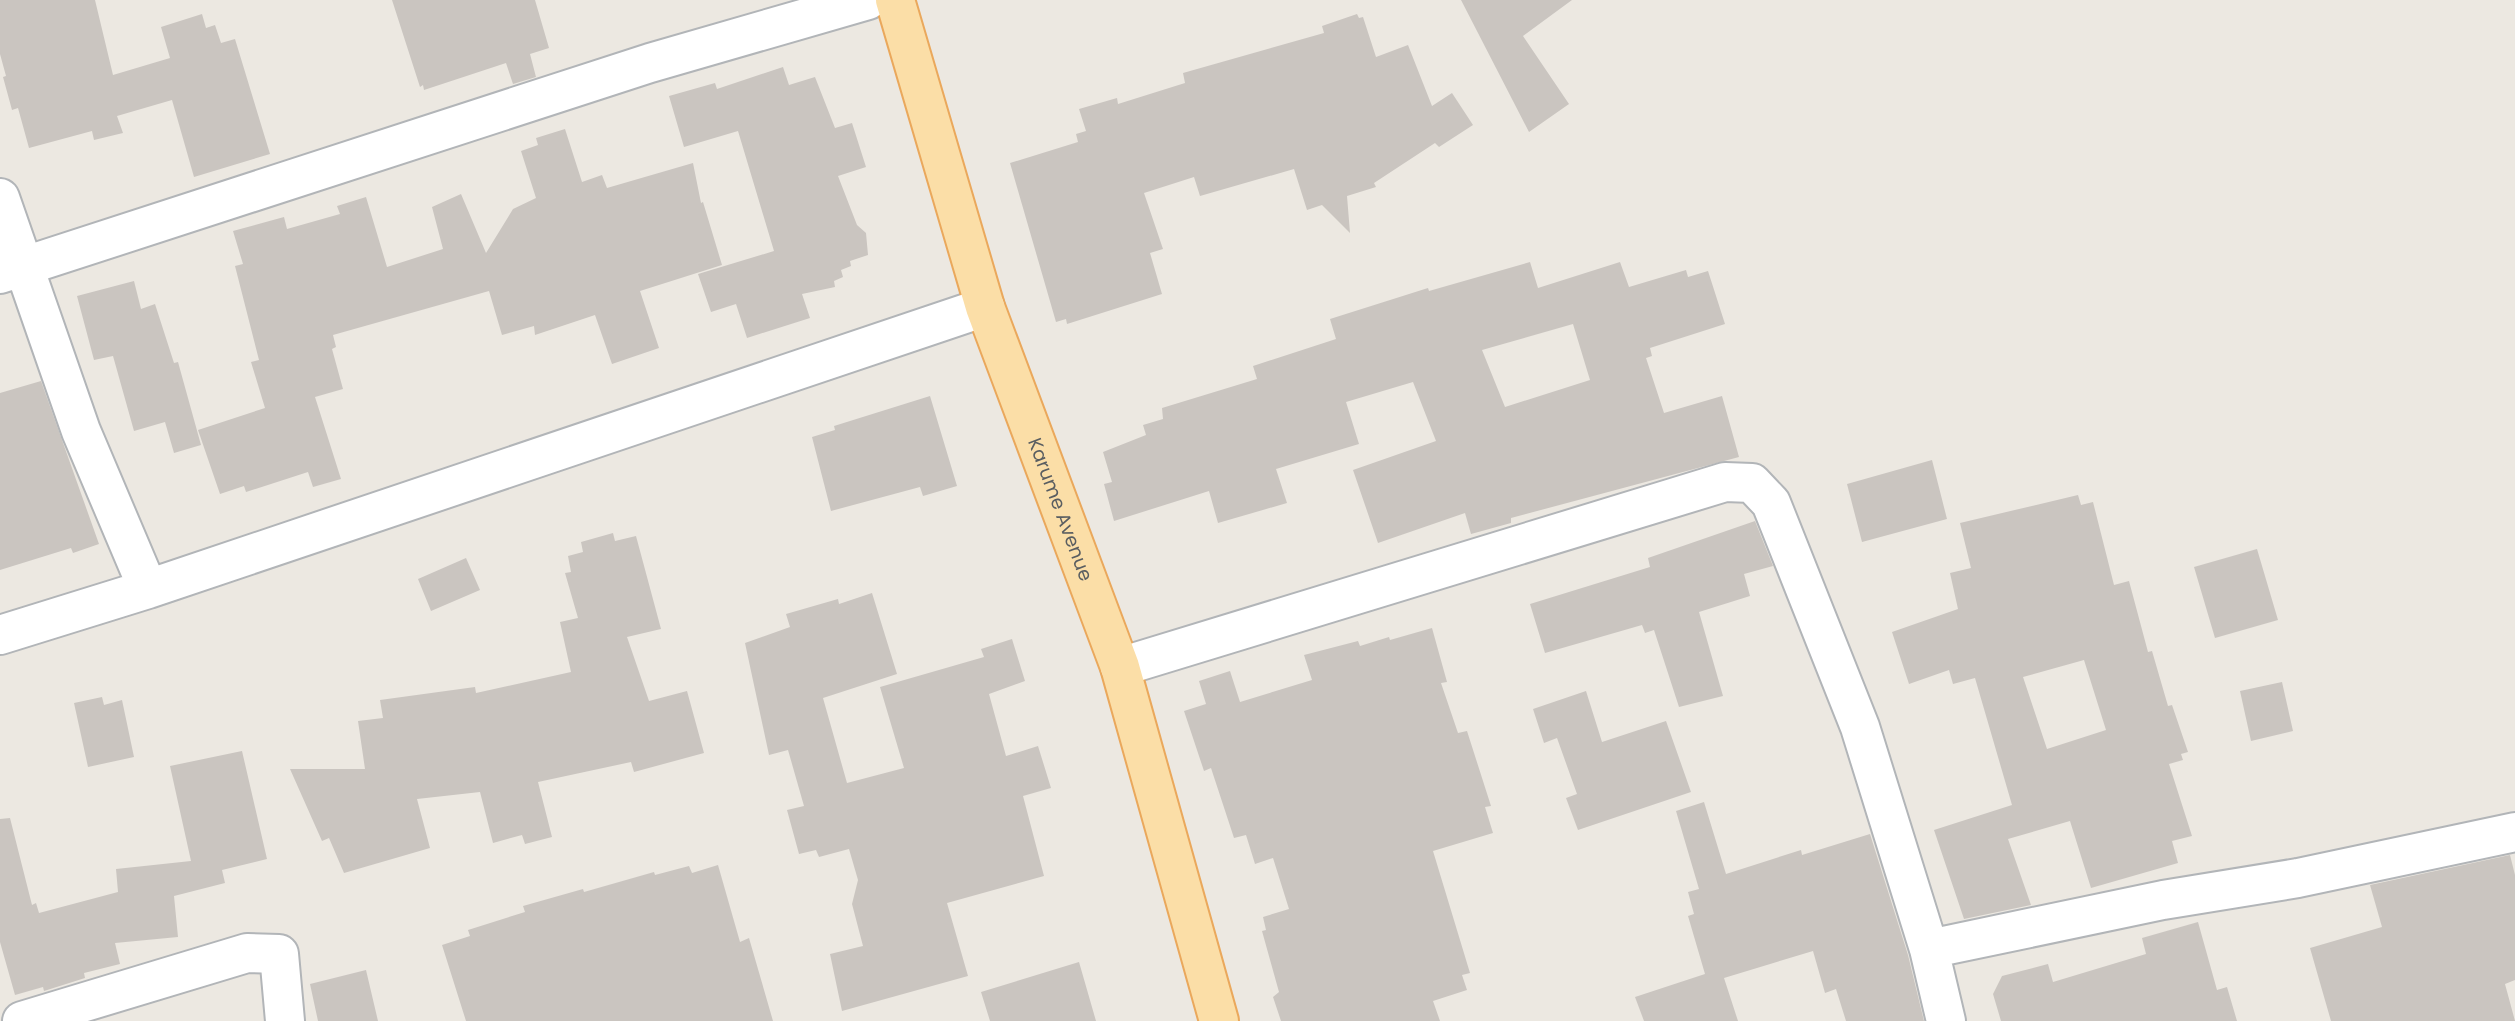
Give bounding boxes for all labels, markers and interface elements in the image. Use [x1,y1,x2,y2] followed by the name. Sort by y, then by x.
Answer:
[1022,434,1100,585] street label: Karume Avenue

